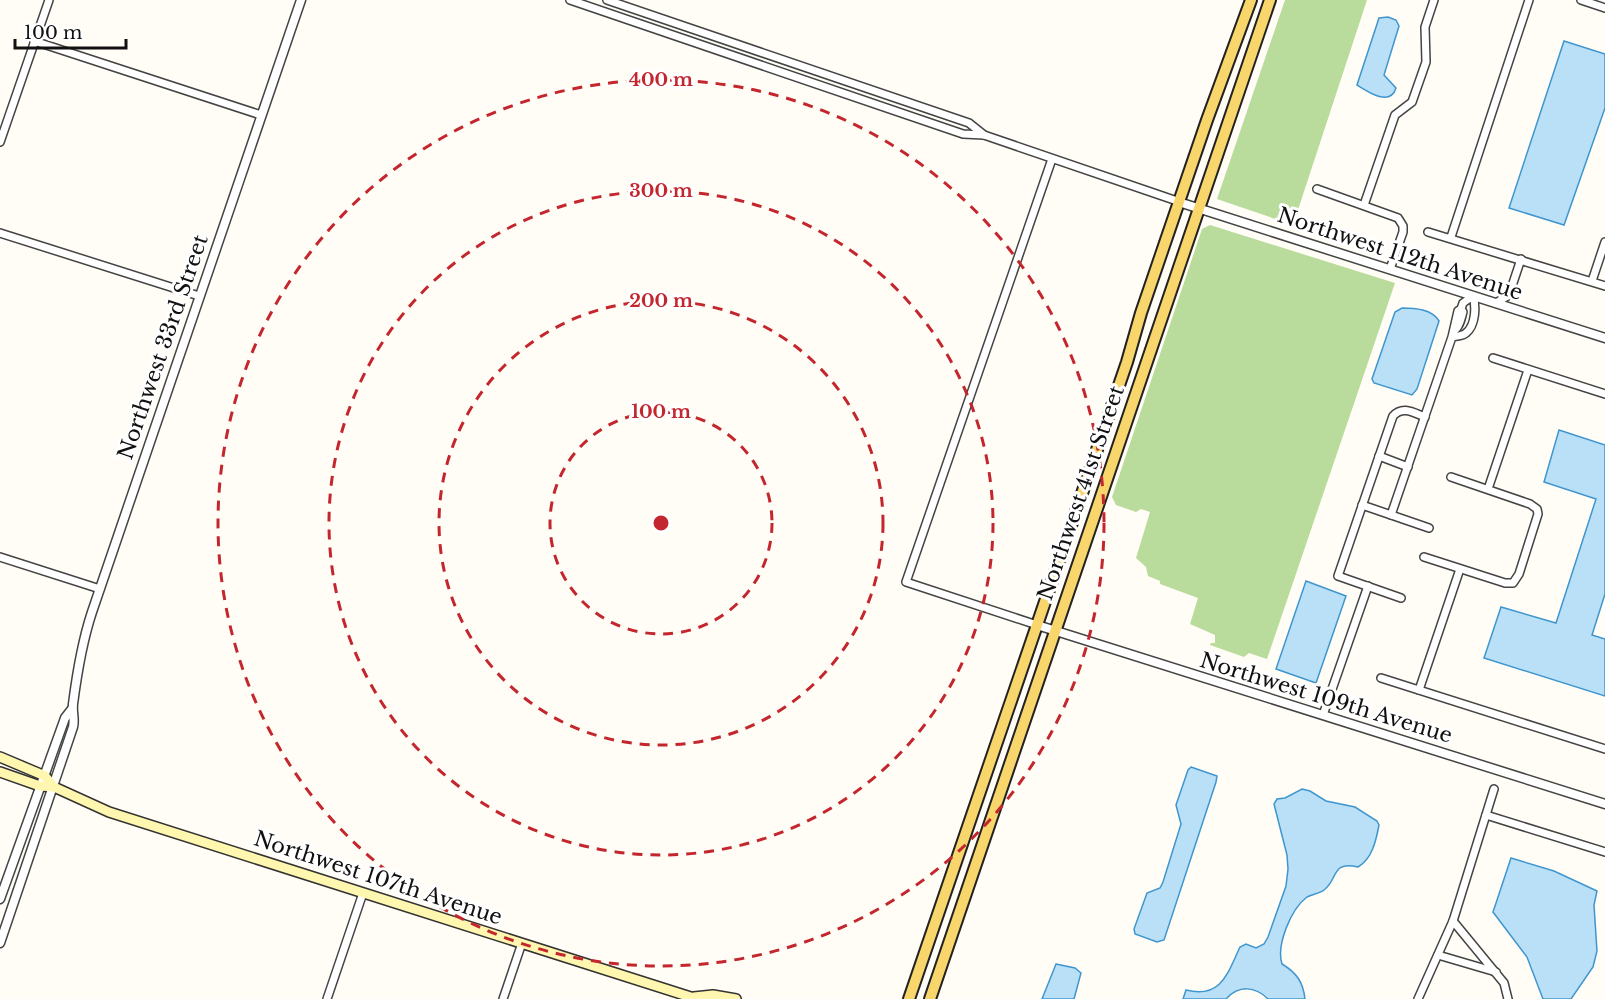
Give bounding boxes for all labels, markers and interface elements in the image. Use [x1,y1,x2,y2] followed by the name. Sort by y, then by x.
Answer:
[15,12,126,50] scale bar
[24,22,82,44] text: 100 m
[629,69,693,91] text: 400 m
[629,180,693,202] text: 300 m
[1274,202,1526,306] street label: Northwest 112th Avenue
[112,231,214,463] street label: Northwest 33rd Street
[629,290,693,312] text: 200 m
[1032,382,1130,604] street label: Northwest 41st Street
[631,401,691,423] text: 100 m
[651,513,671,533] centre of rings
[1197,647,1455,749] street label: Northwest 109th Avenue
[251,826,505,930] street label: Northwest 107th Avenue

